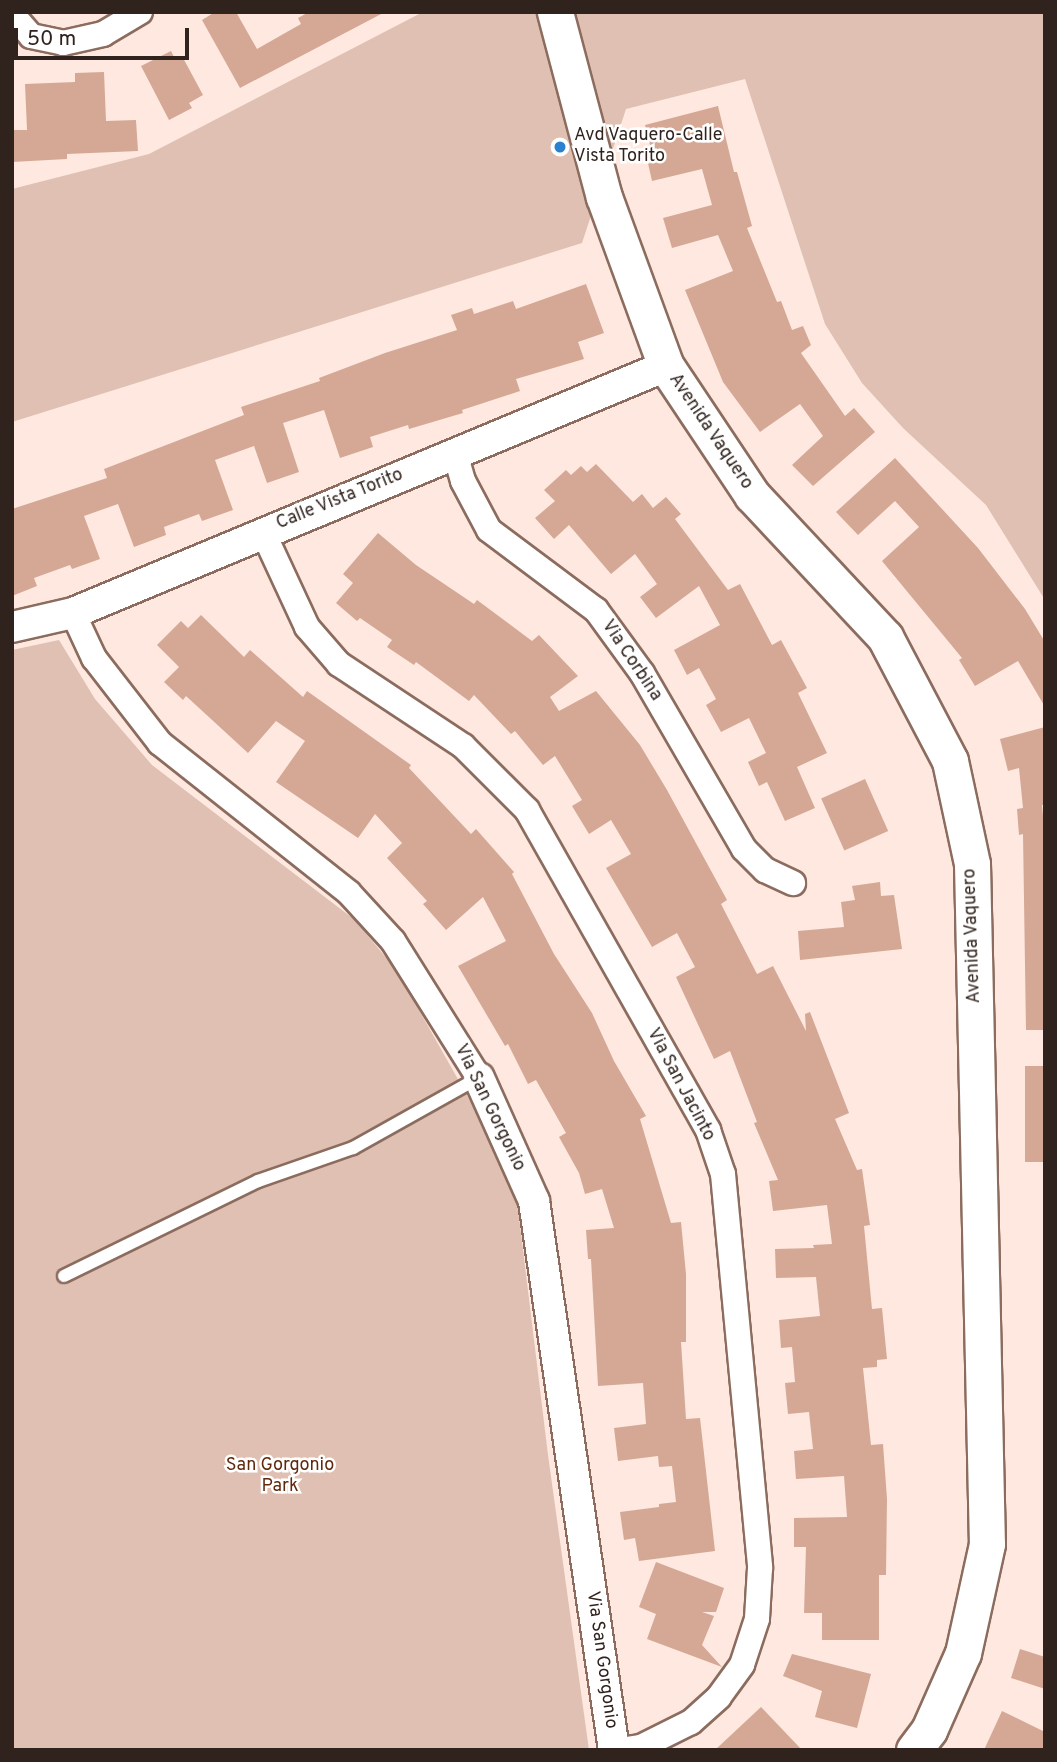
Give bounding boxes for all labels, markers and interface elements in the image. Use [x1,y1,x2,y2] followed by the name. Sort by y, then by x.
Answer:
[18,14,192,58] scale bar
[27,26,76,53] text: 50 m
[574,126,723,168] place label: Avd Vaquero-Calle Vista Torito
[552,139,568,155] marker: Avd Vaquero-Calle Vista Torito
[663,370,757,494] street label: Avenida Vaquero
[273,464,407,536] street label: Calle Vista Torito
[596,616,666,706] street label: Via Corbina
[960,868,986,1004] street label: Avenida Vaquero
[641,1025,719,1145] street label: Via San Jacinto
[449,1041,529,1175] street label: Via San Gorgonio
[226,1456,334,1498] park label: San Gorgonio Park
[581,1590,621,1730] street label: Via San Gorgonio

